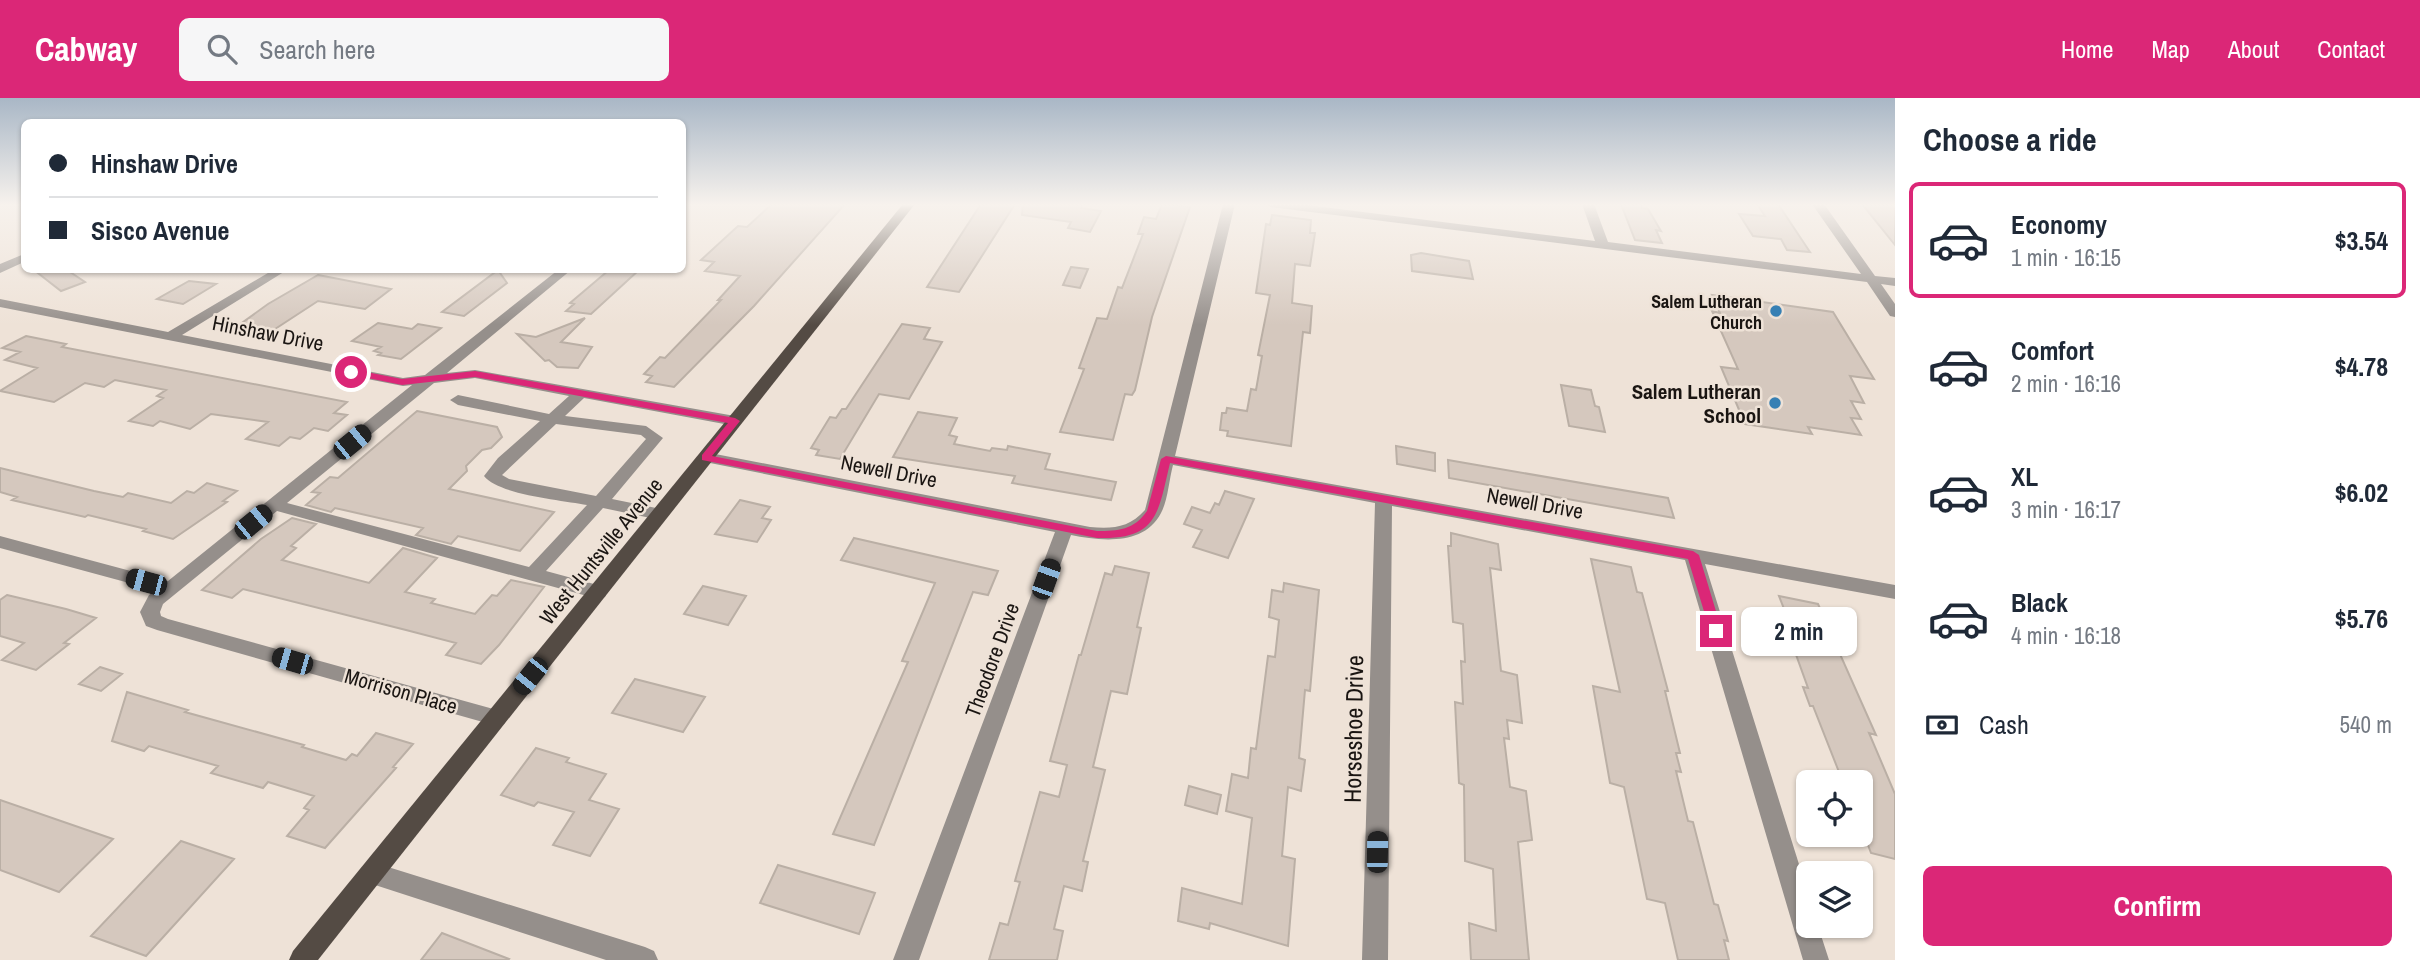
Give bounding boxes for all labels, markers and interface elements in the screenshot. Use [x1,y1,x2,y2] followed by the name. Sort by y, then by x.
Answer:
[179,18,669,81] search box
[35,27,137,71] text: Cabway
[203,30,241,68] icon: search
[259,32,375,67] text: Search here
[2061,33,2113,65] text: Home
[2151,33,2190,65] text: Map
[2228,33,2279,65] text: About
[2317,33,2385,65] text: Contact
[1923,118,2097,161] text: Choose a ride
[91,146,238,181] text: Hinshaw Drive
[2011,207,2107,242] text: Economy
[1927,209,1990,272] icon: car
[91,213,229,248] text: Sisco Avenue
[2335,223,2388,258] text: $3.54
[2011,242,2121,273] text: 1 min · 16:15
[1651,289,1762,335] place label: Salem Lutheran Church
[1768,303,1784,319] marker: Salem Lutheran Church
[210,308,326,358] street label: Hinshaw Drive
[2011,333,2094,368] text: Comfort
[1927,335,1990,398] icon: car
[2335,349,2388,384] text: $4.78
[335,356,367,388] route start
[2011,368,2121,399] text: 2 min · 16:16
[1632,377,1761,430] place label: Salem Lutheran School
[1767,395,1783,411] marker: Salem Lutheran School
[330,421,375,463] car
[838,447,940,495] street label: Newell Drive
[2011,459,2038,494] text: XL
[1927,461,1990,524] icon: car
[533,471,669,631] street label: West Huntsville Avenue
[2335,475,2388,510] text: $6.02
[1484,480,1586,526] street label: Newell Drive
[2011,494,2121,525] text: 3 min · 16:17
[231,501,276,543] car
[1029,556,1064,602] car
[123,566,170,598] car
[2011,585,2068,620] text: Black
[1927,587,1990,650] icon: car
[958,599,1026,721] street label: Theodore Drive
[2335,601,2388,636] text: $5.76
[1740,606,1856,656] callout: 2 min
[1700,615,1732,647] route end
[1774,616,1824,647] text: 2 min
[2011,620,2121,651] text: 4 min · 16:18
[269,645,316,677] car
[509,653,552,699] car
[1336,655,1370,803] street label: Horseshoe Drive
[341,661,461,721] street label: Morrison Place
[1923,706,1961,744] icon: cash
[1979,707,2029,742] text: Cash
[2340,709,2392,740] text: 540 m
[1796,770,1873,938] map controls
[1796,770,1873,847] button: locate
[1367,831,1388,873] car
[1796,861,1873,938] button: layers
[1923,866,2392,946] button: Confirm

